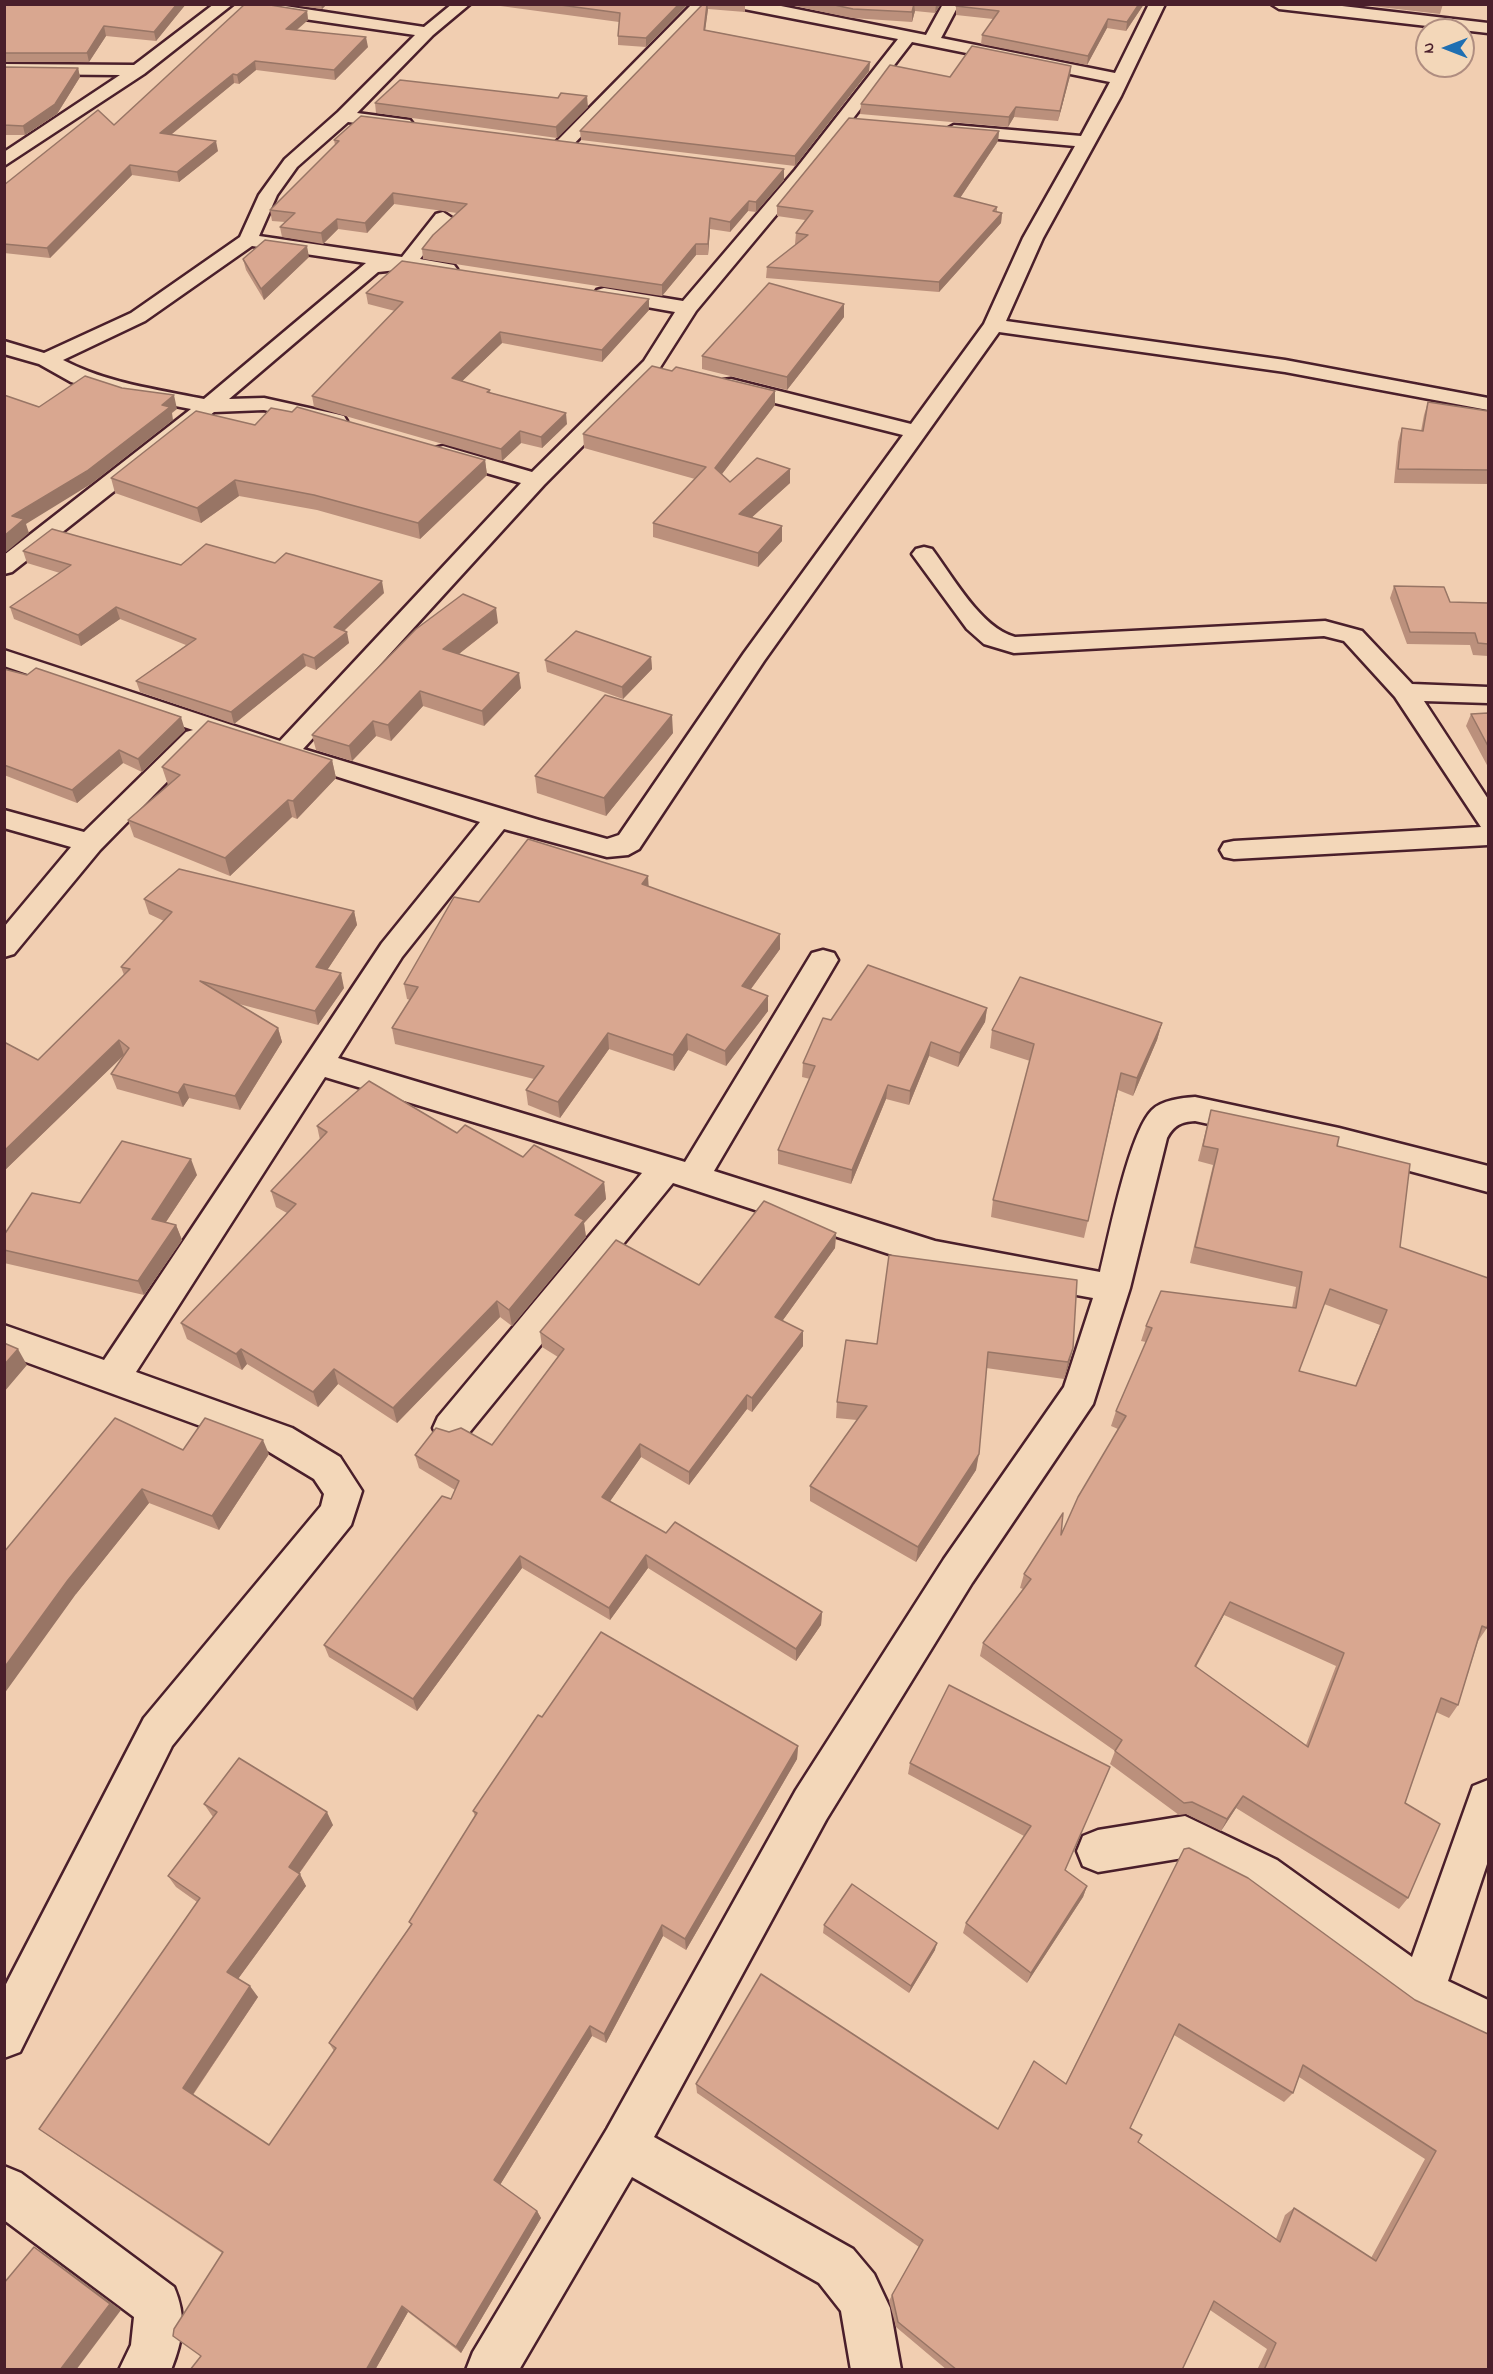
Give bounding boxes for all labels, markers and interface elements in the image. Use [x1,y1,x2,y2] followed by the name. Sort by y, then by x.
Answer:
[1415,18,1475,78] north arrow
[1417,43,1441,53] text: N

